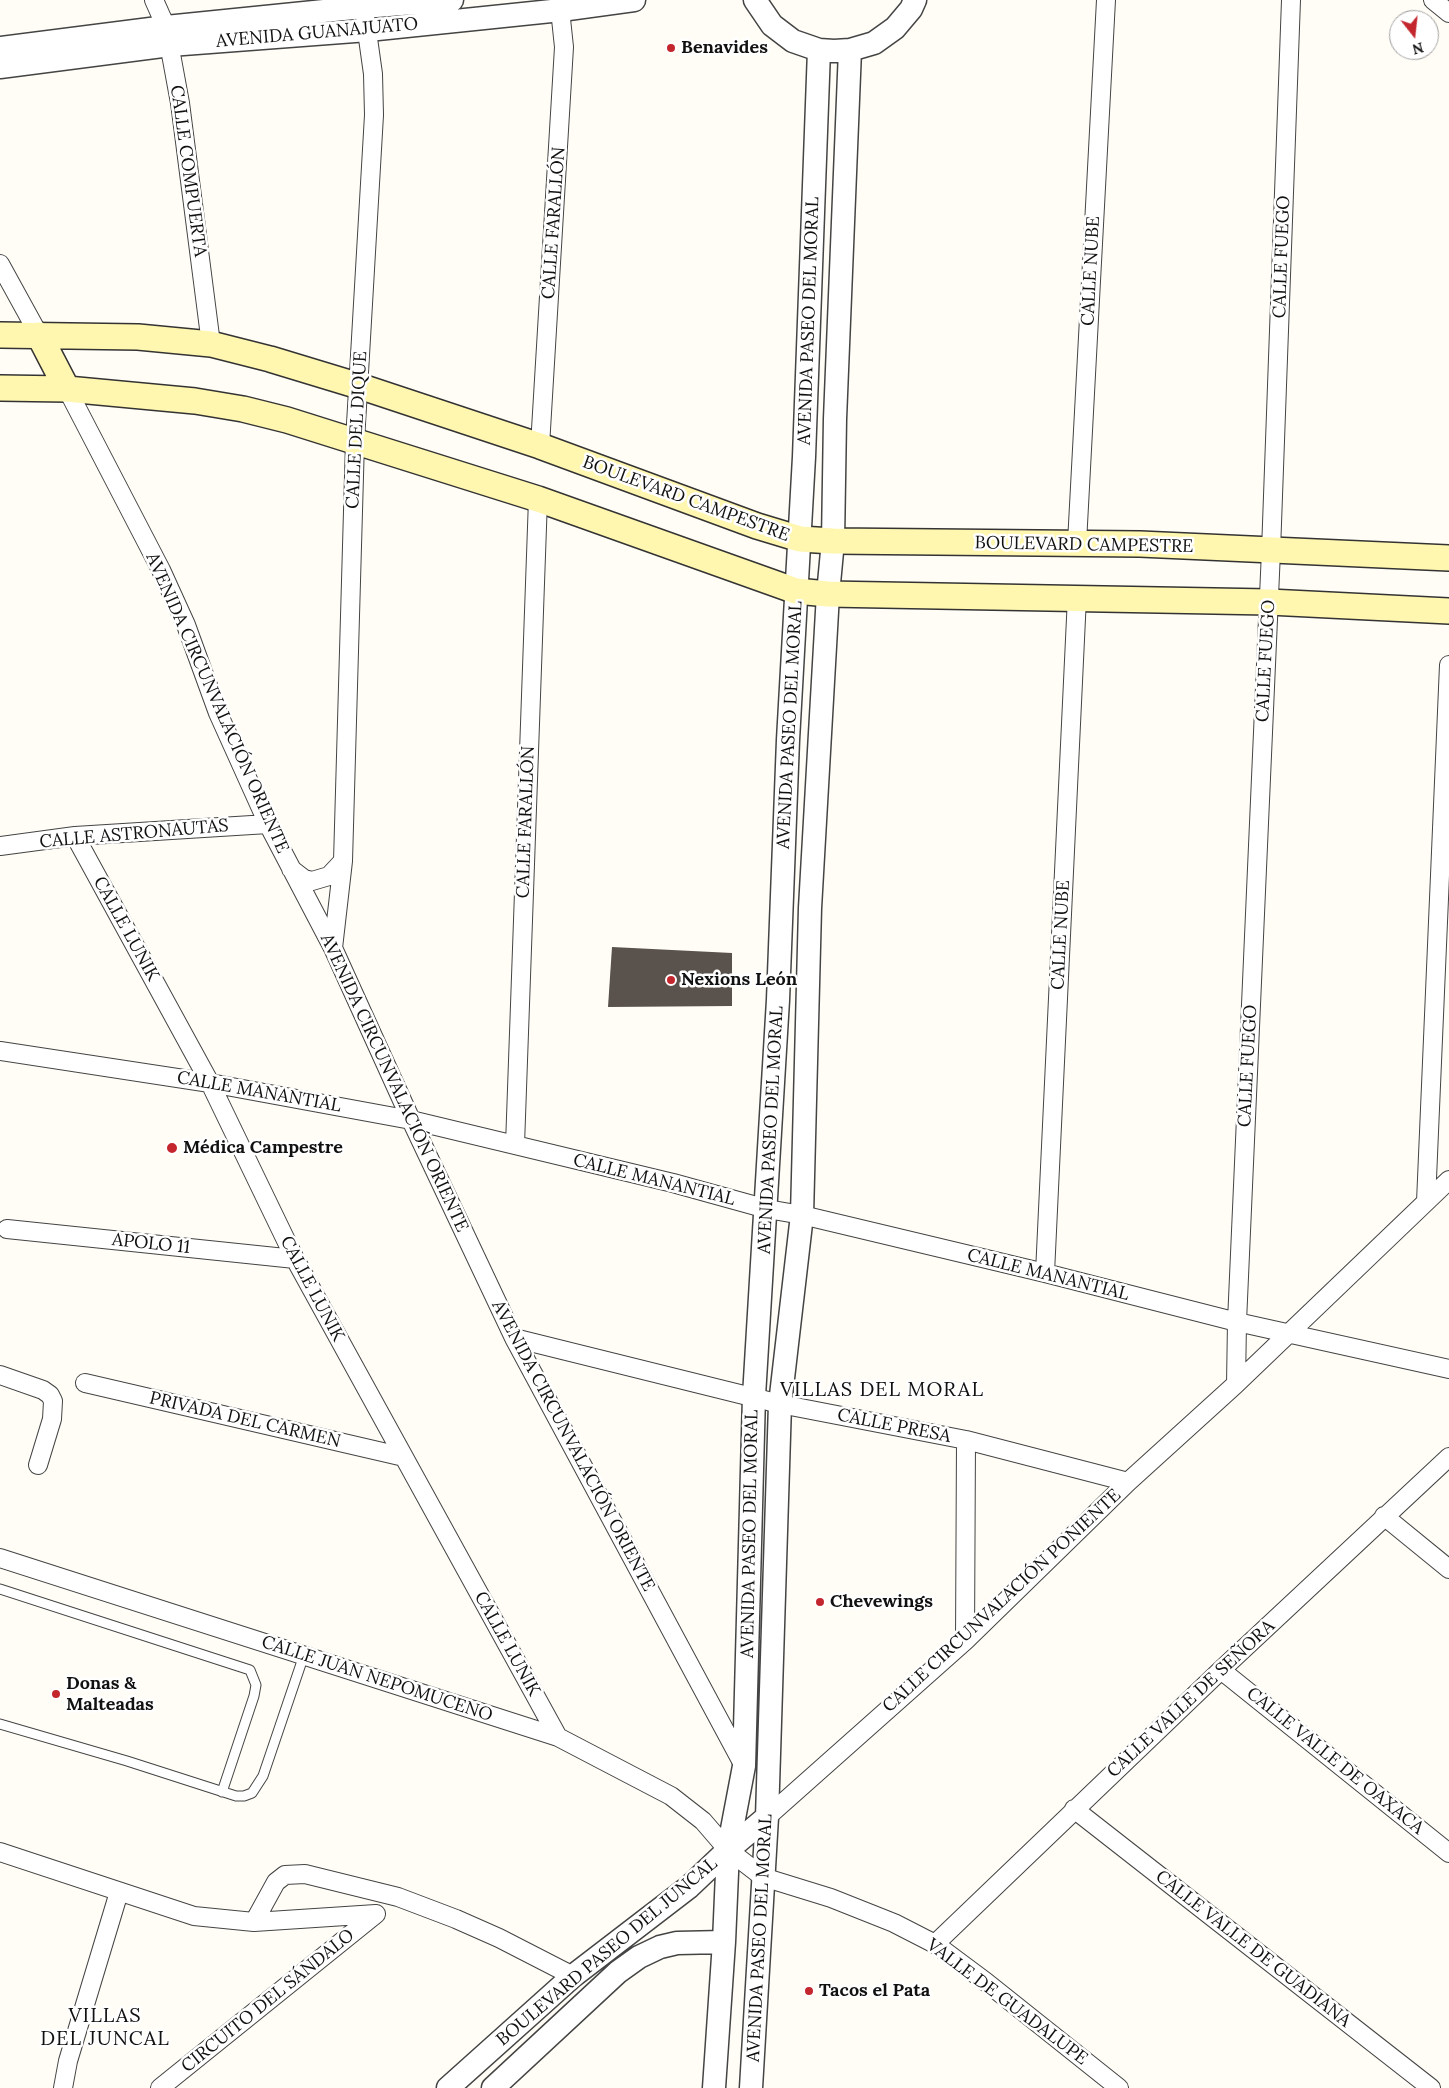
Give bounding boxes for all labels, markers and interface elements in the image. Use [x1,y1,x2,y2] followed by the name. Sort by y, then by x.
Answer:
[1389,10,1439,60] north arrow
[215,13,419,53] street label: AVENIDA GUANAJUATO
[681,37,768,59] place label: Benavides
[1410,38,1426,59] text: N
[665,42,677,54] marker: Benavides
[165,84,211,258] street label: CALLE COMPUERTA
[538,146,570,300] street label: CALLE FARALLÓN
[1269,195,1295,319] street label: CALLE FUEGO
[794,197,824,445] street label: AVENIDA PASEO DEL MORAL
[1077,216,1105,326] street label: CALLE NUBE
[342,351,372,509] street label: CALLE DEL DIQUE
[580,451,792,547] street label: BOULEVARD CAMPESTRE
[975,532,1193,558] street label: BOULEVARD CAMPESTRE
[141,550,293,856] street label: AVENIDA CIRCUNVALACIÓN ORIENTE
[1252,599,1280,723] street label: CALLE FUEGO
[773,600,807,850] street label: AVENIDA PASEO DEL MORAL
[513,745,539,899] street label: CALLE FARALLÓN
[39,815,229,853] street label: CALLE ASTRONAUTAS
[88,873,164,985] street label: CALLE LUNIK
[1047,880,1075,990] street label: CALLE NUBE
[315,931,473,1235] street label: AVENIDA CIRCUNVALACIÓN ORIENTE
[681,969,797,991] place label: Nexions León
[665,974,677,986] marker: Nexions León
[1234,1004,1262,1128] street label: CALLE FUEGO
[754,1005,788,1255] street label: AVENIDA PASEO DEL MORAL
[175,1067,343,1117] street label: CALLE MANANTIAL
[183,1137,343,1159] place label: Médica Campestre
[165,1141,179,1155] marker: Médica Campestre
[571,1149,737,1211] street label: CALLE MANANTIAL
[111,1229,191,1259] street label: APOLO 11
[275,1233,349,1345] street label: CALLE LUNIK
[965,1244,1131,1306] street label: CALLE MANANTIAL
[487,1297,659,1595] street label: AVENIDA CIRCUNVALACIÓN ORIENTE
[778,1378,986,1402] district label: VILLAS DEL MORAL
[147,1387,343,1453] street label: PRIVADA DEL CARMEN
[835,1404,953,1448] street label: CALLE PRESA
[737,1410,763,1658] street label: AVENIDA PASEO DEL MORAL
[878,1485,1126,1717] street label: CALLE CIRCUNVALACIÓN PONIENTE
[469,1588,545,1700] street label: CALLE LUNIK
[830,1591,933,1613] place label: Chevewings
[814,1596,826,1608] marker: Chevewings
[1103,1616,1279,1782] street label: CALLE VALLE DE SEÑORA
[259,1631,495,1727] street label: CALLE JUAN NEPOMUCENO
[66,1673,154,1716] place label: Donas & Malteadas
[1242,1683,1428,1839] street label: CALLE VALLE DE OAXACA
[50,1688,62,1700] marker: Donas & Malteadas
[743,1813,777,2063] street label: AVENIDA PASEO DEL MORAL
[492,1853,722,2051] street label: BOULEVARD PASEO DEL JUNCAL
[1151,1866,1355,2032] street label: CALLE VALLE DE GUADIANA
[177,1925,359,2077] street label: CIRCUITO DEL SÁNDALO
[922,1934,1092,2070] street label: VALLE DE GUADALUPE
[819,1980,930,2002] place label: Tacos el Pata
[803,1985,815,1997] marker: Tacos el Pata
[39,2004,171,2051] district label: VILLAS DEL JUNCAL

